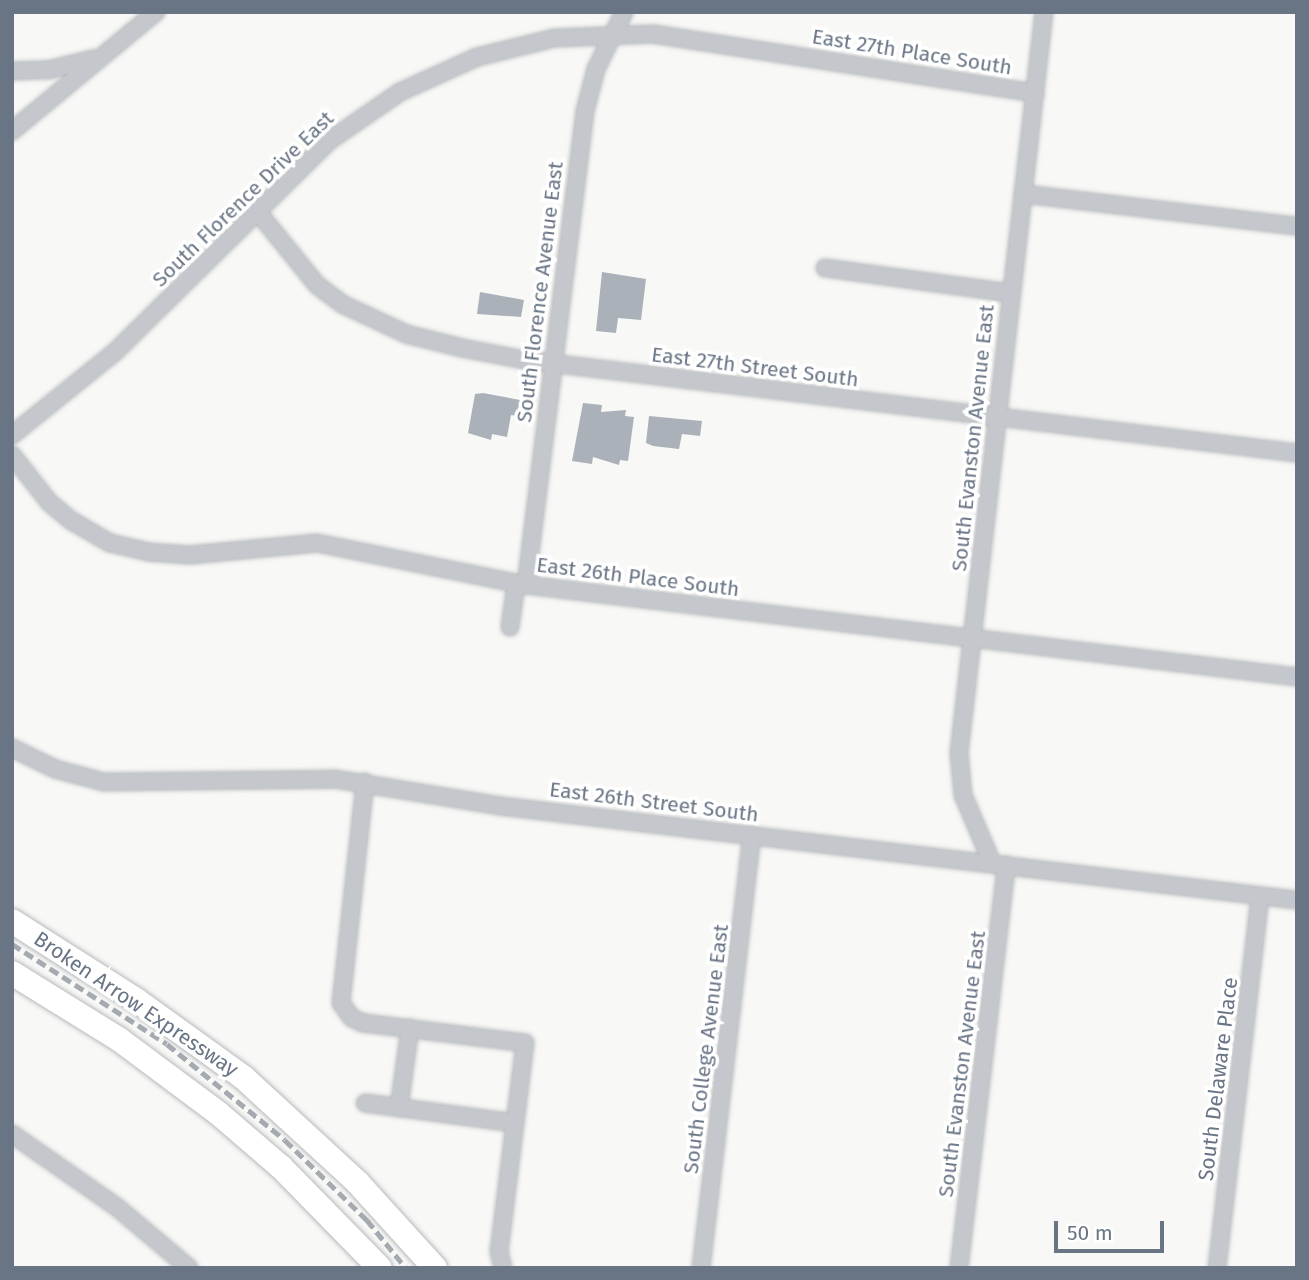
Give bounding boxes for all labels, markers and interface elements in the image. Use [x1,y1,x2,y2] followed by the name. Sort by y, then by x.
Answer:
[810,24,1014,80] street label: East 27th Place South
[147,106,339,292] street label: South Florence Drive East
[511,160,569,424] street label: South Florence Avenue East
[946,303,1000,573] street label: South Evanston Avenue East
[650,342,860,392] street label: East 27th Street South
[535,552,741,602] street label: East 26th Place South
[548,777,760,827] street label: East 26th Street South
[678,923,734,1175] street label: South College Avenue East
[29,926,243,1082] street label: Broken Arrow Expressway
[933,929,991,1199] street label: South Evanston Avenue East
[1193,976,1243,1182] street label: South Delaware Place
[1057,1206,1167,1250] scale bar
[1067,1220,1113,1246] text: 50 m

